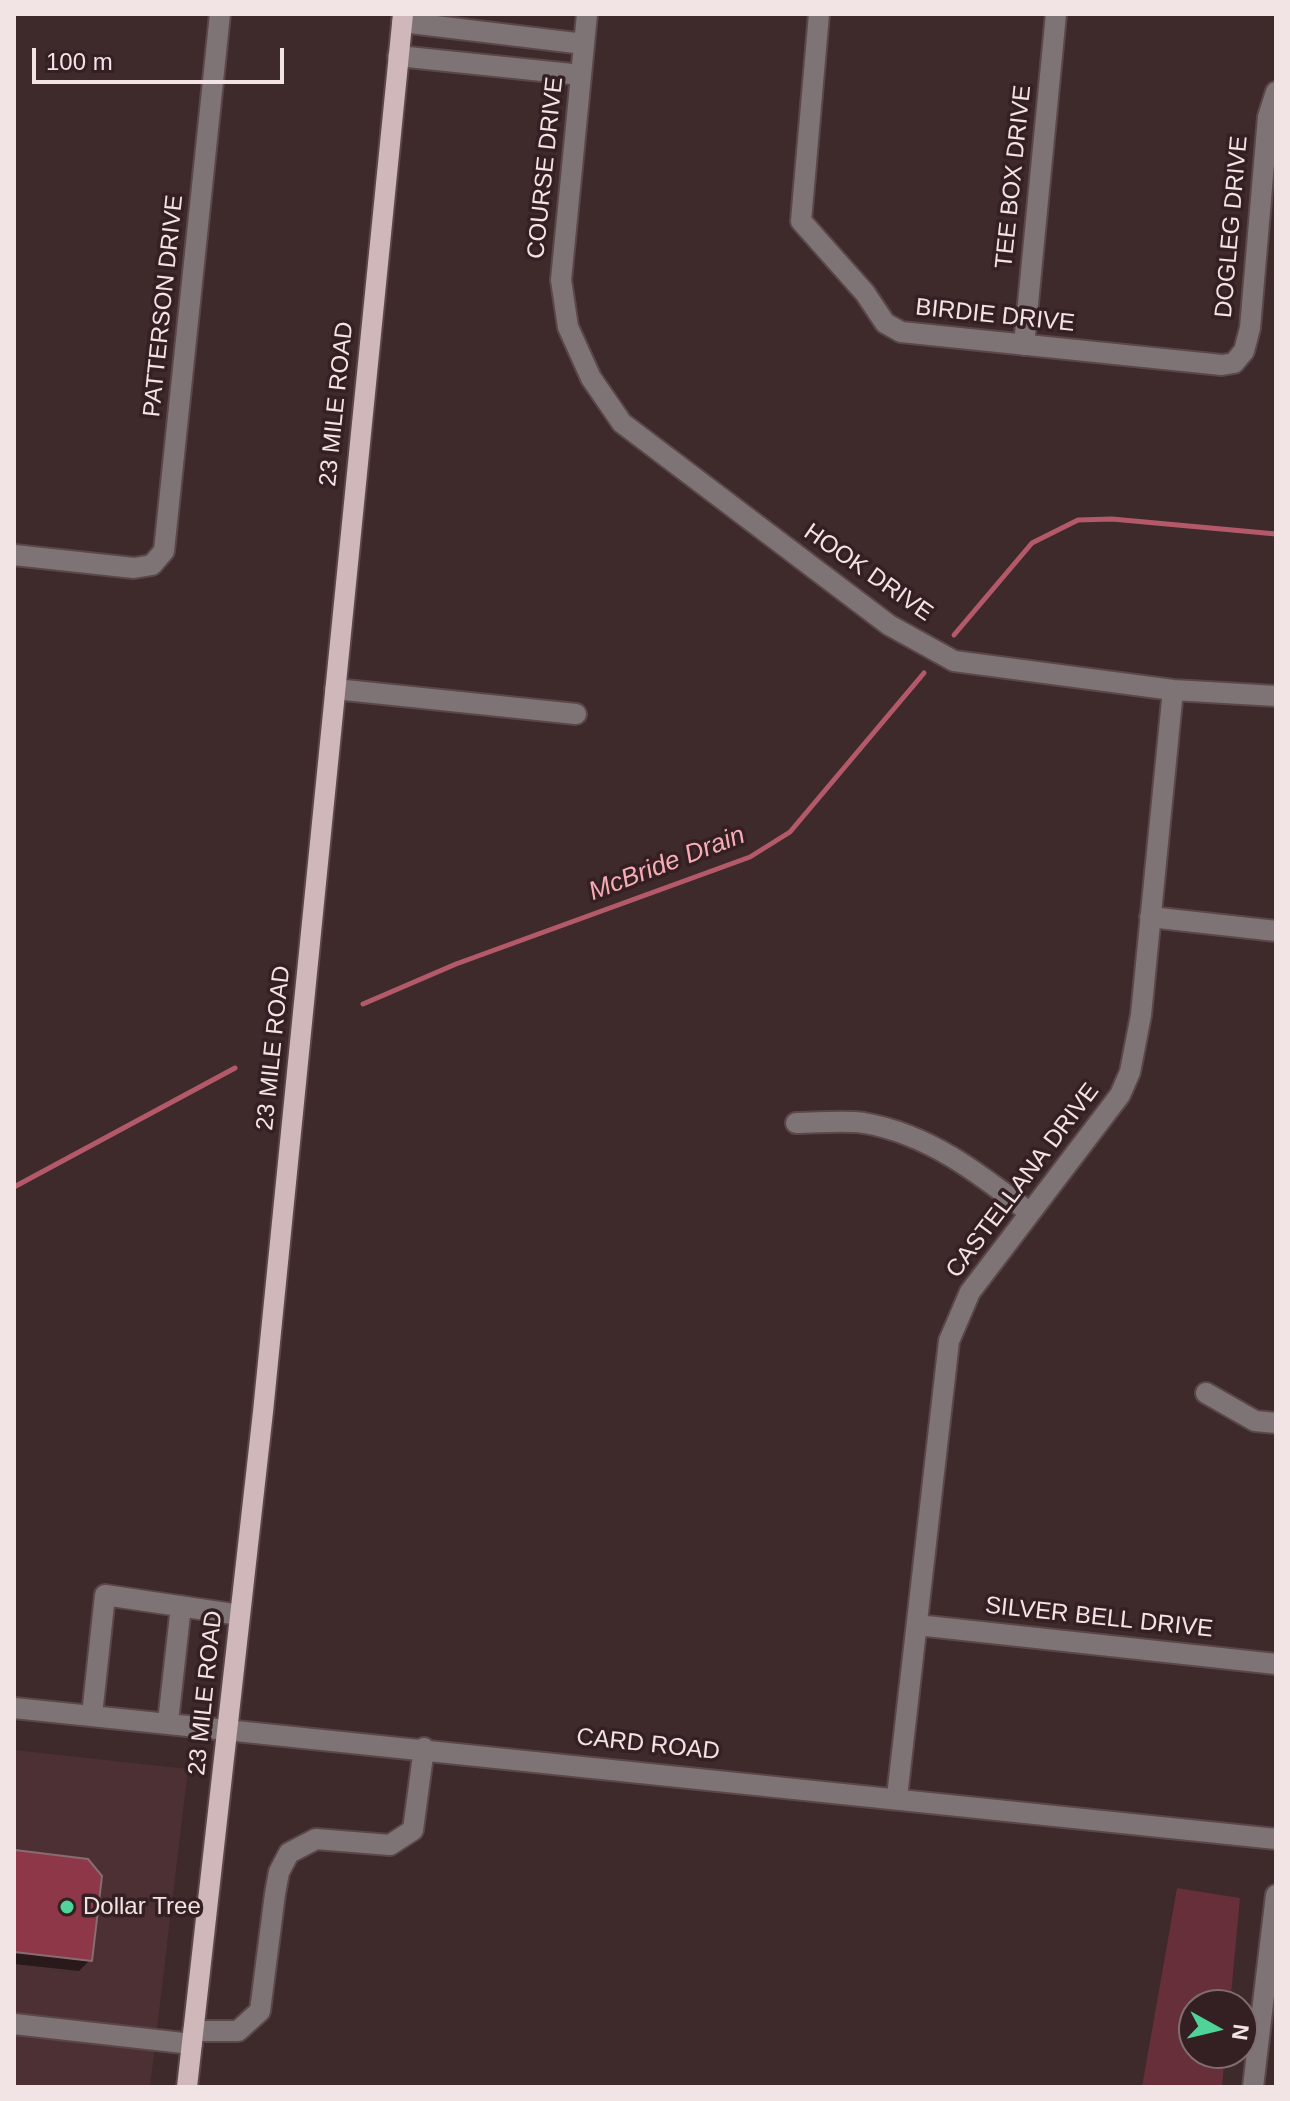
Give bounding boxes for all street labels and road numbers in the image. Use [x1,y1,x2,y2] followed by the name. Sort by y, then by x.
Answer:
[522,76,570,260] street label: COURSE DRIVE
[990,84,1038,270] street label: TEE BOX DRIVE
[1210,135,1254,319] street label: DOGLEG DRIVE
[138,194,190,418] street label: PATTERSON DRIVE
[914,293,1076,339] street label: BIRDIE DRIVE
[314,320,360,488] street label: 23 MILE ROAD
[798,518,938,628] street label: HOOK DRIVE
[251,964,297,1132] street label: 23 MILE ROAD
[940,1078,1106,1284] street label: CASTELLANA DRIVE
[984,1592,1214,1644] street label: SILVER BELL DRIVE
[183,1609,229,1777] street label: 23 MILE ROAD
[575,1723,721,1767] street label: CARD ROAD

